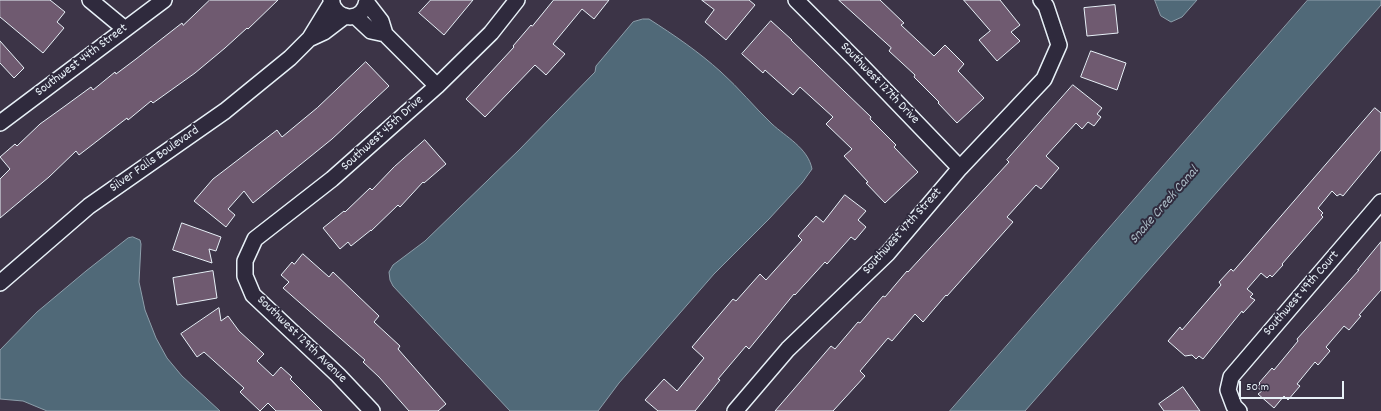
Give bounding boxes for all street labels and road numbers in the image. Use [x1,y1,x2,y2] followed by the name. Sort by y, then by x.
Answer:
[33,21,131,101] street label: Southwest 44th Street
[836,40,922,128] street label: Southwest 127th Drive
[339,93,427,175] street label: Southwest 45th Drive
[107,123,203,197] street label: Silver Falls Boulevard
[860,186,946,278] street label: Southwest 47th Street
[1261,248,1343,340] street label: Southwest 49th Court
[253,293,349,387] street label: Southwest 129th Avenue

